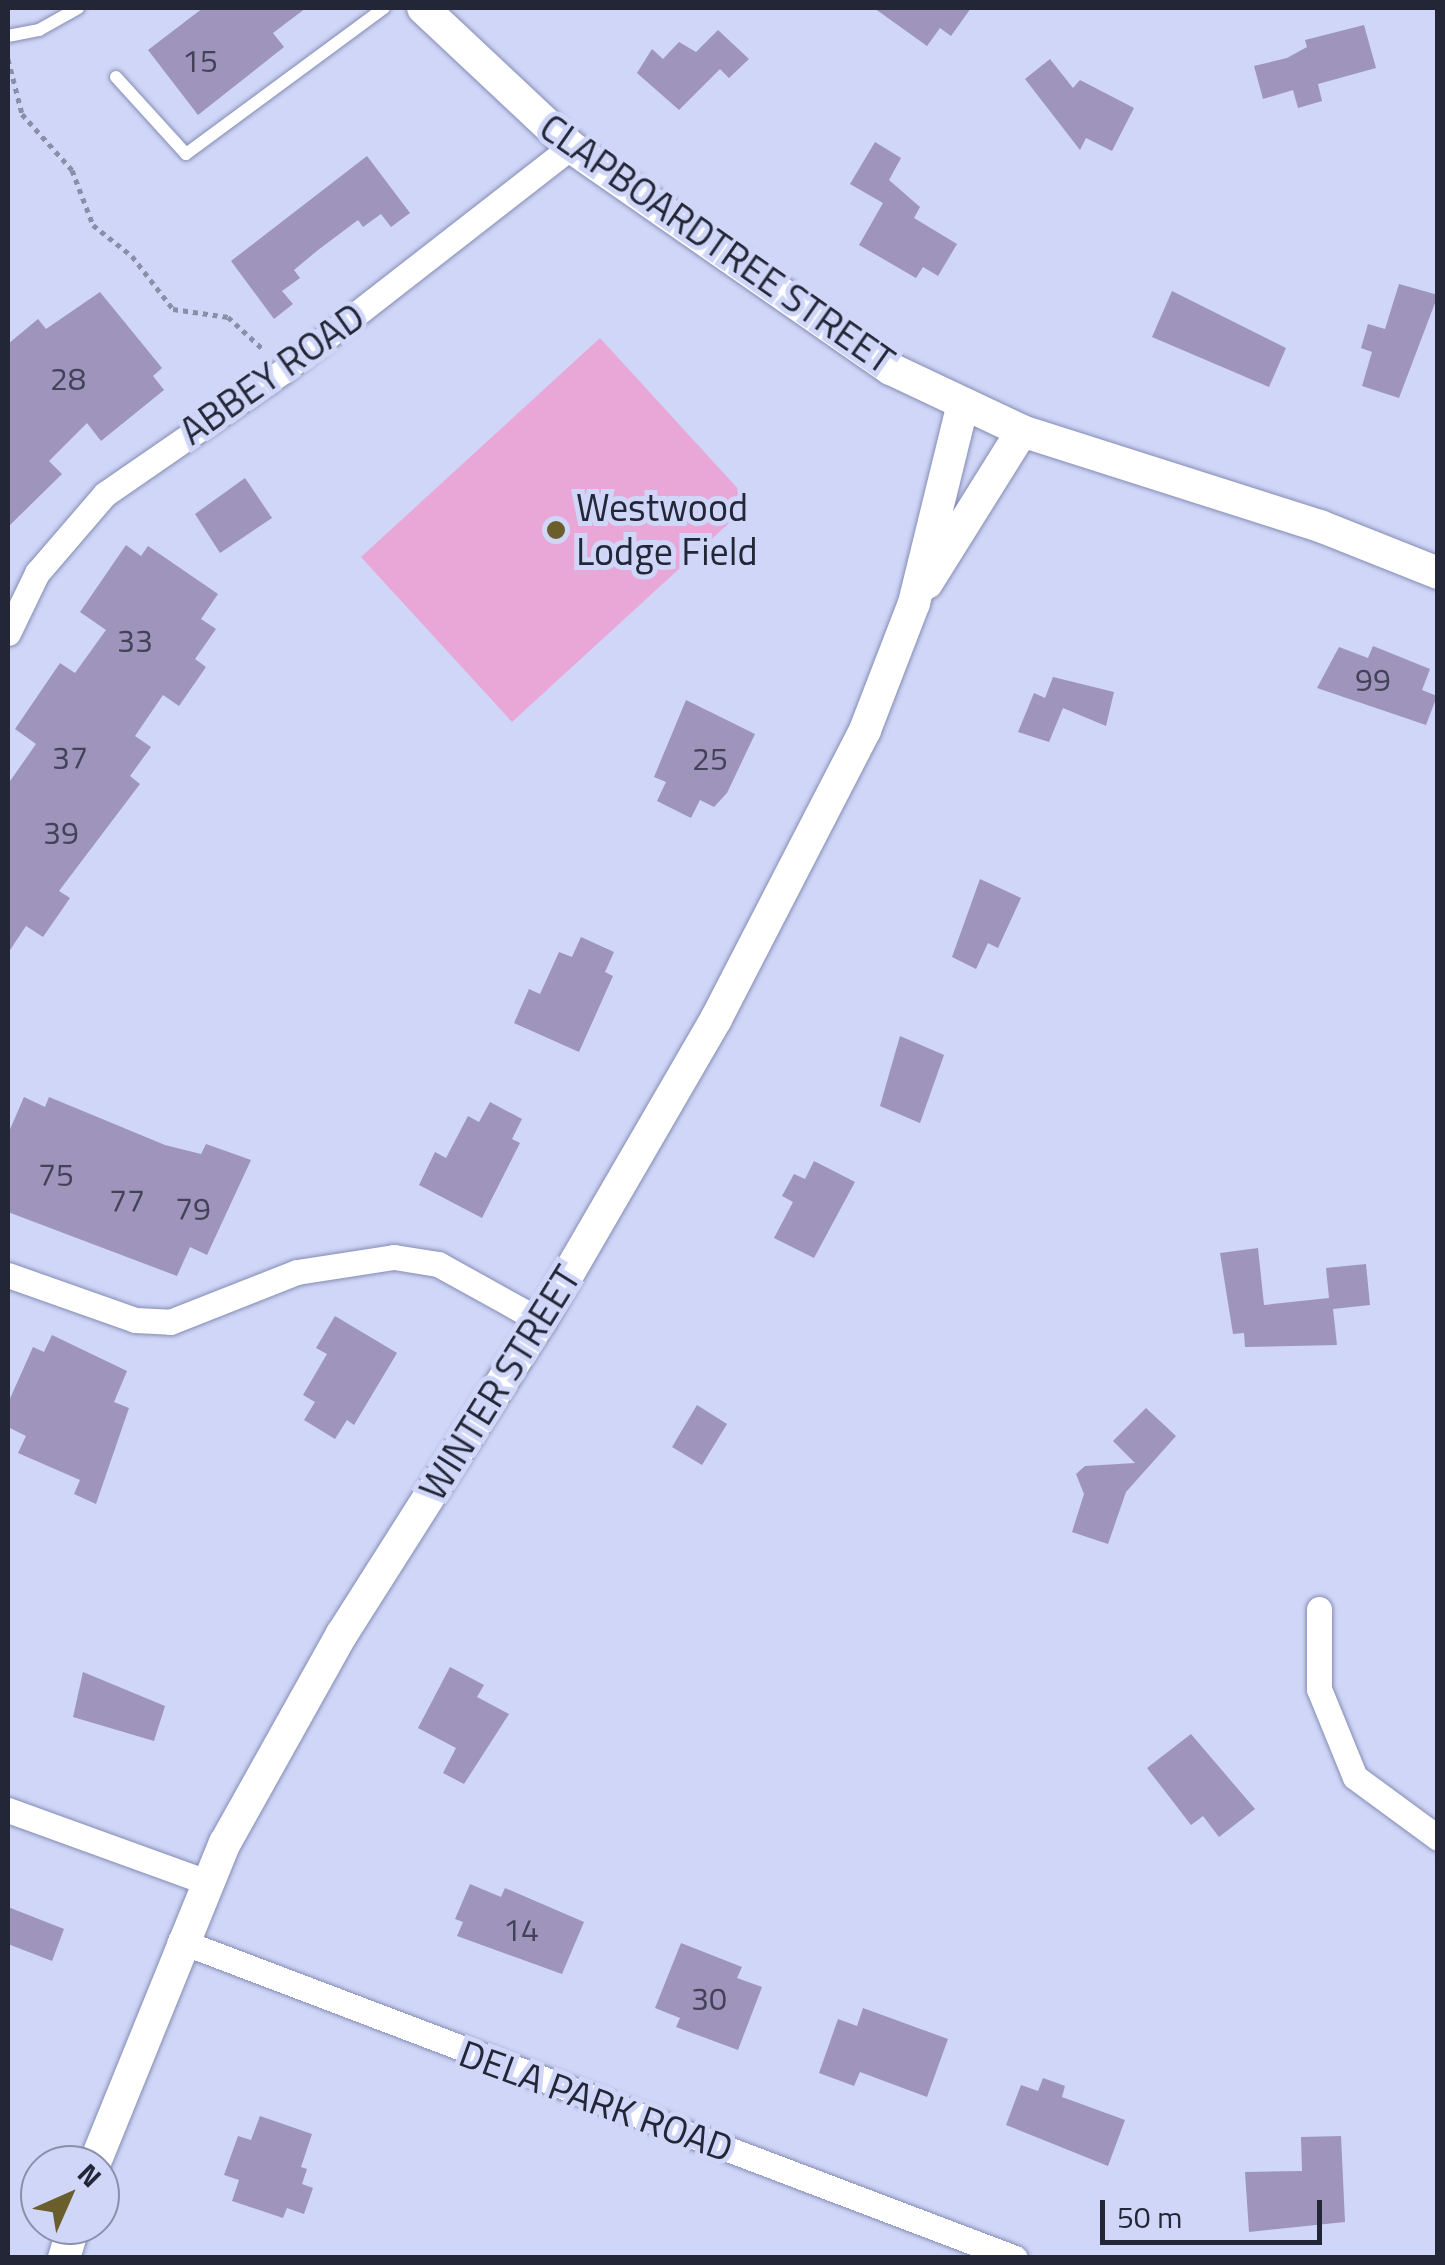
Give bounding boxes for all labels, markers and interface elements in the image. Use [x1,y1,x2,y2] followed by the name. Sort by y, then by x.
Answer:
[182,41,218,79] house number: 15
[531,104,903,384] street label: CLAPBOARDTREE STREET
[171,294,373,454] street label: ABBEY ROAD
[50,359,86,397] house number: 28
[576,485,758,574] place label: Westwood Lodge Field
[545,519,567,541] marker: Westwood Lodge Field
[117,621,153,659] house number: 33
[1355,660,1391,698] house number: 99
[52,738,88,776] house number: 37
[692,739,728,777] house number: 25
[43,813,79,851] house number: 39
[38,1155,74,1193] house number: 75
[109,1181,145,1219] house number: 77
[175,1189,211,1227] house number: 79
[410,1257,590,1509] street label: WINTER STREET
[503,1910,539,1948] house number: 14
[691,1979,727,2017] house number: 30
[453,2030,739,2172] street label: DELA PARK ROAD
[20,2145,120,2245] north arrow
[68,2153,112,2197] text: N
[1105,2180,1328,2242] scale bar
[1117,2194,1182,2240] text: 50 m

